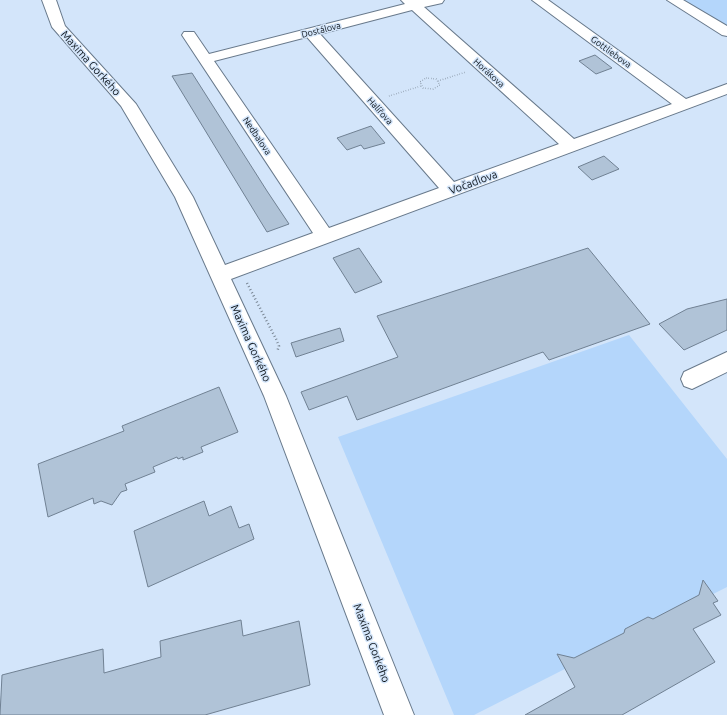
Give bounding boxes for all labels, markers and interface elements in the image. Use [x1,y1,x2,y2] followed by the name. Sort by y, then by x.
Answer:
[300,20,342,40] street label: Dostálova
[59,28,123,98] street label: Maxima Gorkého
[589,34,633,70] street label: Gottliebova
[471,57,507,89] street label: Horákova
[365,95,395,127] street label: Halířova
[241,115,273,157] street label: Nedbalova
[447,168,499,196] street label: Vočadlova
[229,303,273,383] street label: Maxima Gorkého
[351,602,393,684] street label: Maxima Gorkého

